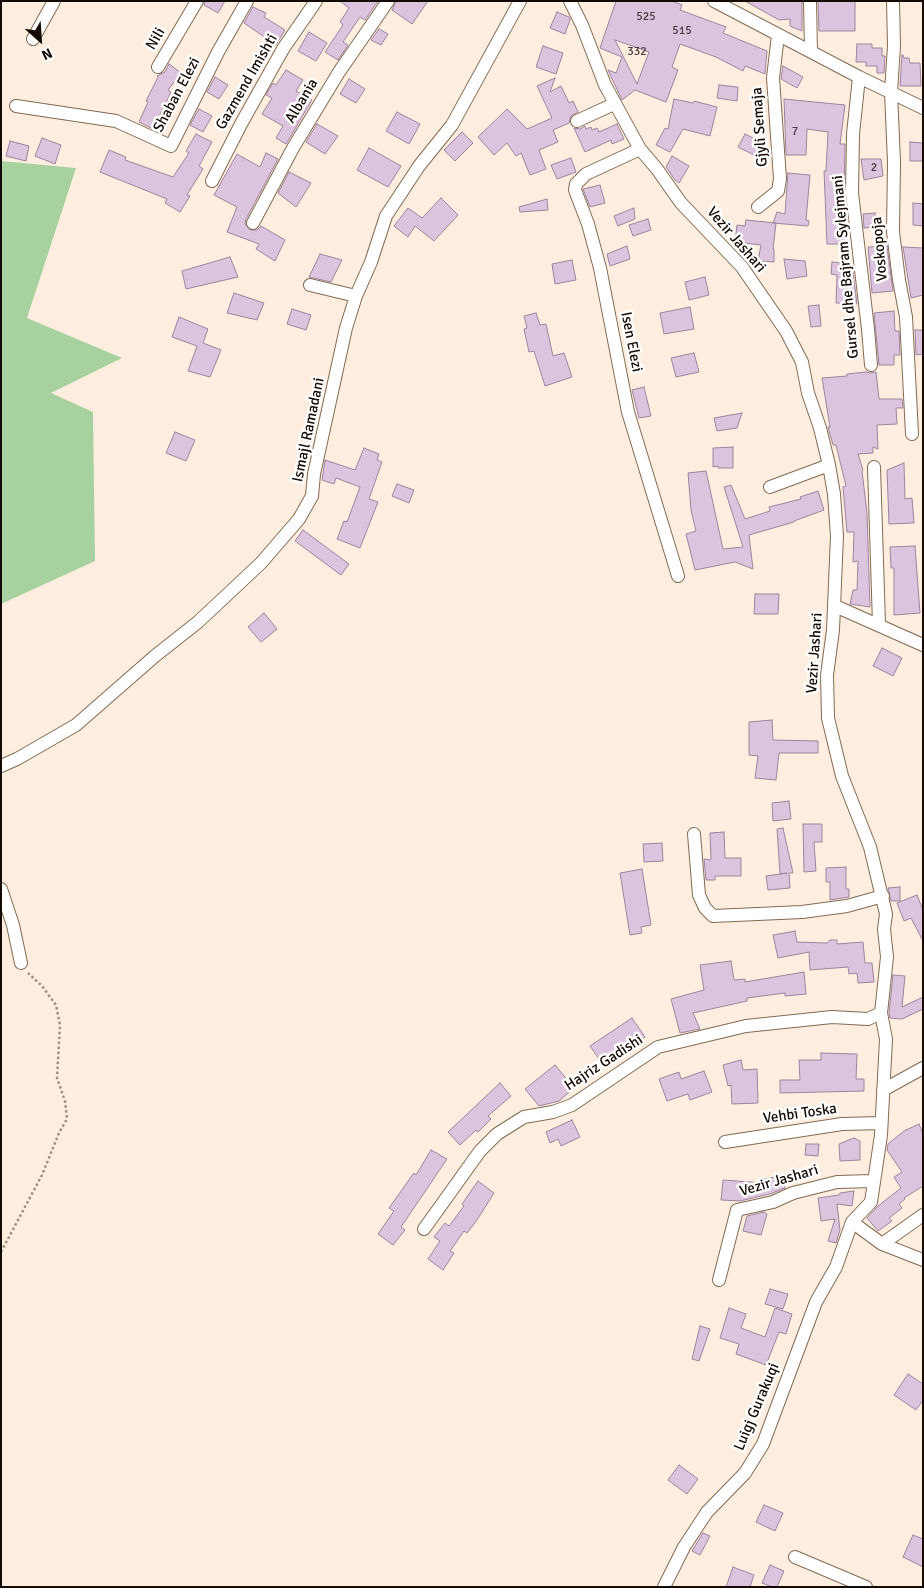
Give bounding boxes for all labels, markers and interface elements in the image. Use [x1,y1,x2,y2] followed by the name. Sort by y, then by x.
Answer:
[636,10,656,24] house number: 525
[15,15,65,65] north arrow
[672,24,692,38] house number: 515
[142,25,170,53] street label: Nili
[212,31,282,133] street label: Gazmend Imishti
[39,44,55,64] text: N
[627,45,647,59] house number: 332
[150,55,204,135] street label: Shaban Elezi
[282,75,322,127] street label: Albania
[748,87,772,167] street label: Gjyli Semaja
[792,125,798,139] house number: 7
[871,161,877,175] house number: 2
[829,175,863,359] street label: Gursel dhe Bajram Sylejmani
[703,204,769,276] street label: Vezir Jashari
[868,216,892,282] street label: Voskopoja
[616,310,646,374] street label: Isen Elezi
[289,376,329,484] street label: Ismajl Ramadani
[803,612,827,694] street label: Vezir Jashari
[561,1031,647,1095] street label: Hajriz Gadishi
[762,1100,838,1128] street label: Vehbi Toska
[738,1161,820,1201] street label: Vezir Jashari
[730,1361,784,1453] street label: Luigj Gurakuqi

